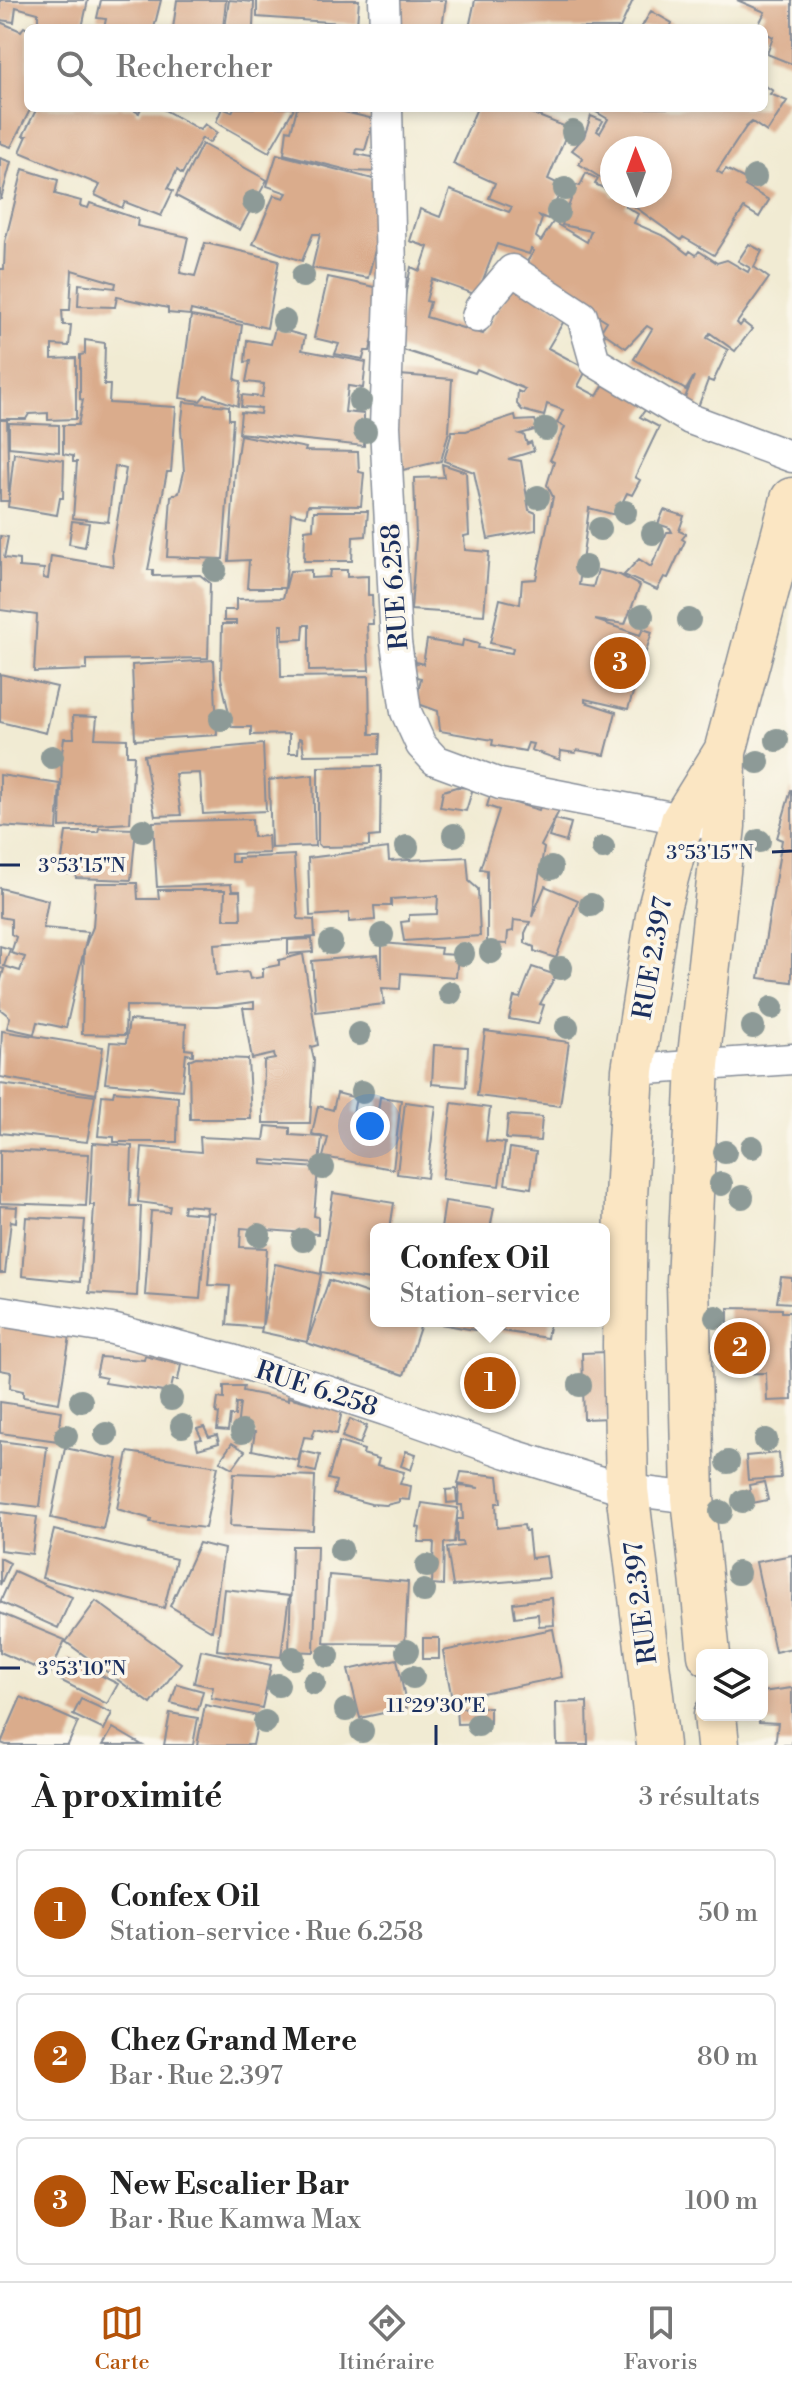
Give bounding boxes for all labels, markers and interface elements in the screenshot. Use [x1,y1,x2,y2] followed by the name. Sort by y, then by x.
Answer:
[24,24,768,112] search box
[52,46,96,90] icon: search
[116,49,273,87] text: Rechercher
[600,136,672,208] north arrow
[375,523,415,651] street label: RUE 6.258
[594,633,646,693] pin: 3
[666,841,754,866] text: 3°53'15"N
[38,854,126,879] text: 3°53'15"N
[626,894,679,1022] street label: RUE 2.397
[350,1106,390,1146] your location
[370,1223,610,1327] popup
[400,1240,550,1278] text: Confex Oil
[400,1278,580,1310] text: Station-service
[714,1318,766,1378] pin: 2
[464,1353,516,1413] pin: 1
[252,1354,382,1424] street label: RUE 6.258
[618,1539,664,1666] street label: RUE 2.397
[696,1649,768,1721] map controls
[696,1649,768,1721] button: layers
[38,1657,127,1682] text: 3°53'10"N
[386,1694,486,1719] text: 11°29'30"E
[32,1776,222,1818] text: À proximité
[639,1781,760,1813] text: 3 résultats
[110,1878,260,1916] text: Confex Oil
[54,1897,66,1929] text: 1
[698,1897,758,1929] text: 50 m
[110,1916,423,1948] text: Station-service · Rue 6.258
[110,2022,357,2060] text: Chez Grand Mere
[52,2041,68,2073] text: 2
[697,2041,758,2073] text: 80 m
[110,2060,283,2092] text: Bar · Rue 2.397
[110,2166,350,2204] text: New Escalier Bar
[52,2185,68,2217] text: 3
[685,2185,758,2217] text: 100 m
[110,2204,361,2236] text: Bar · Rue Kamwa Max
[95,2301,150,2376] tab: Carte
[339,2301,435,2376] tab: Itinéraire
[624,2301,697,2376] tab: Favoris

